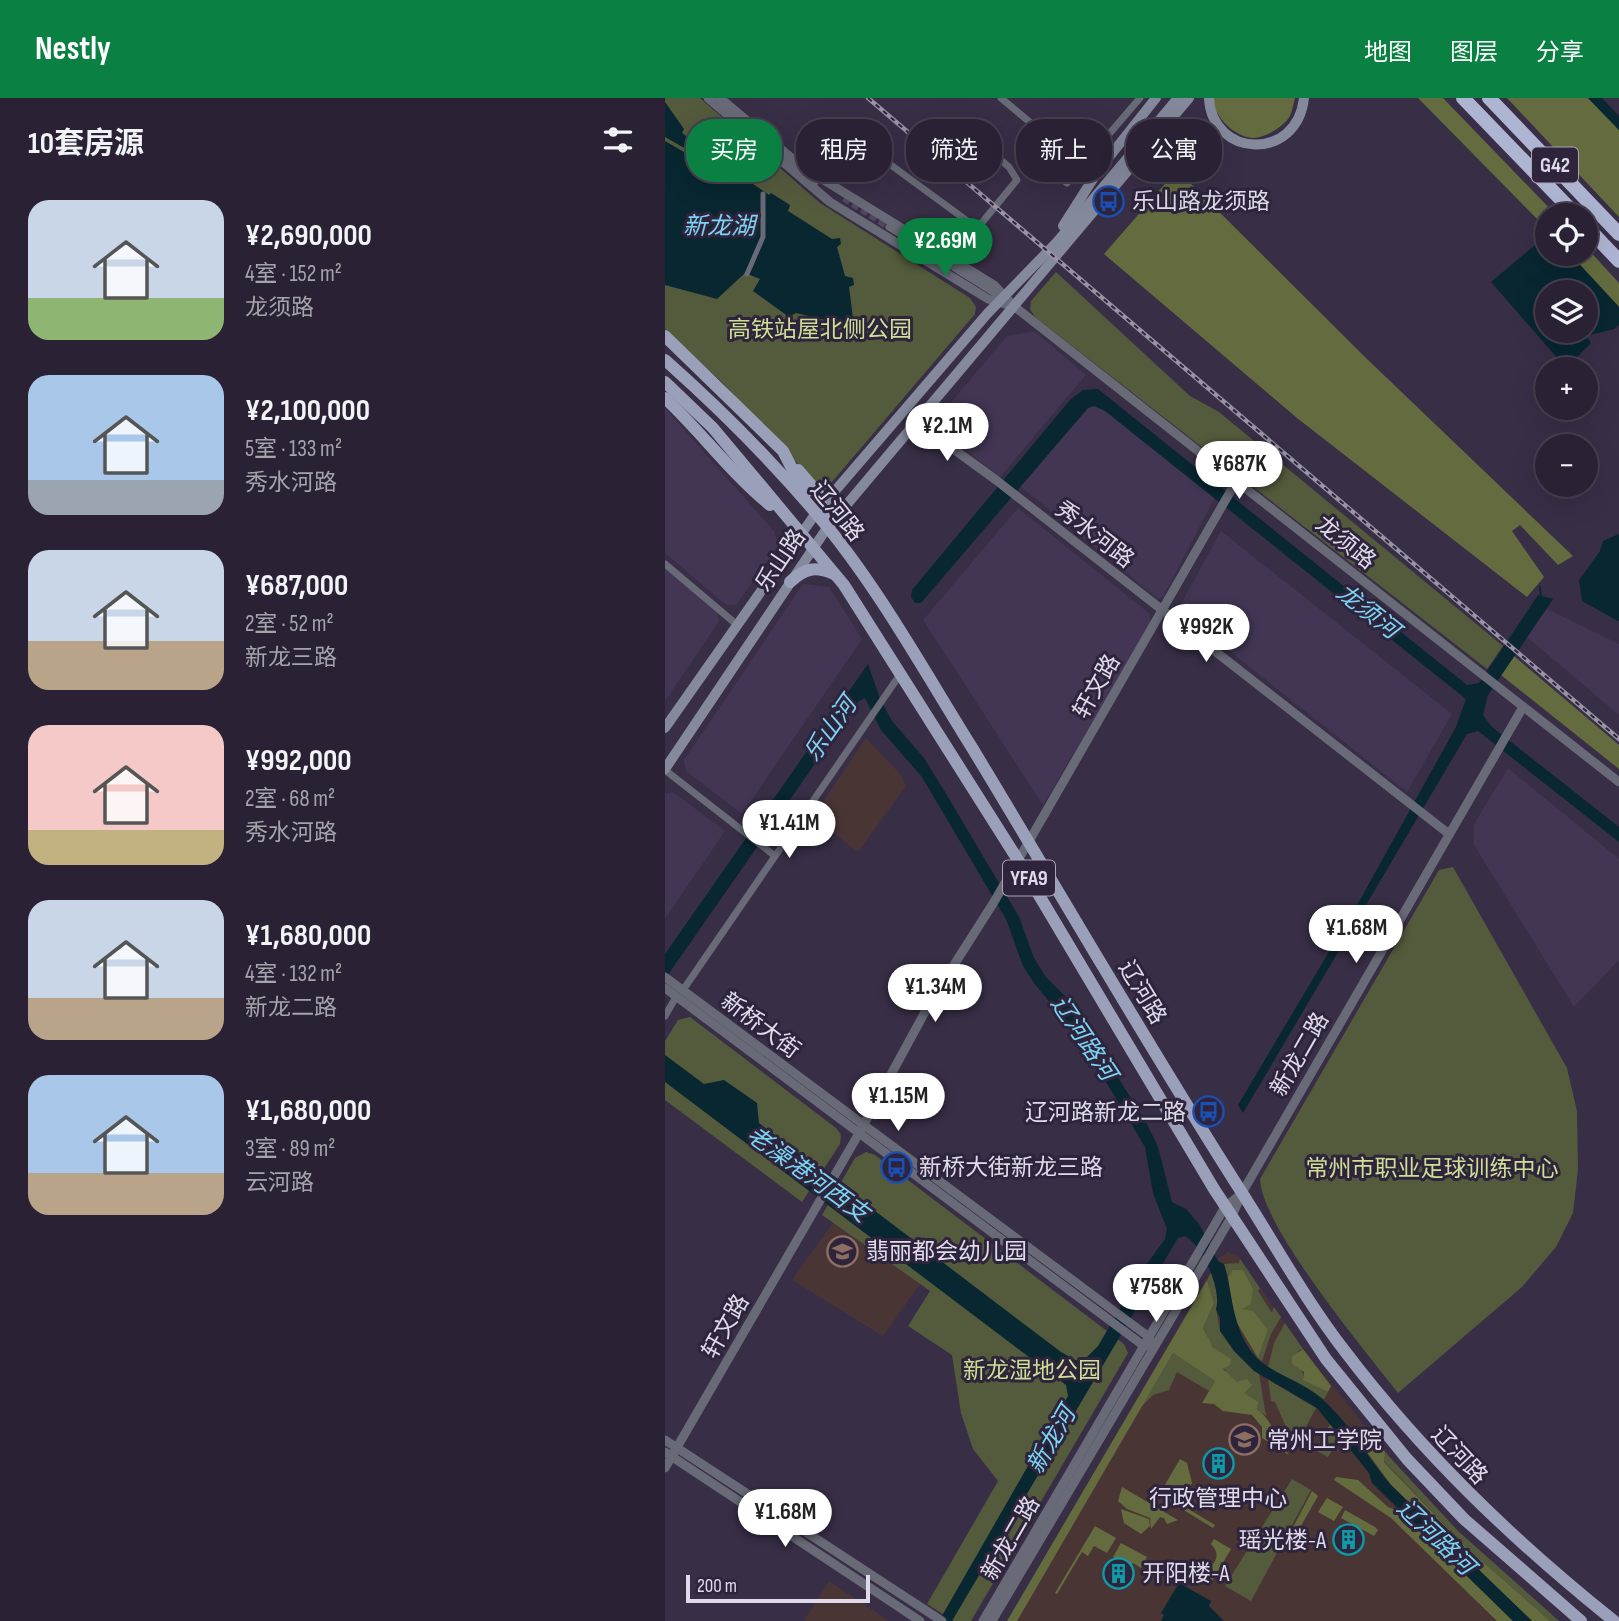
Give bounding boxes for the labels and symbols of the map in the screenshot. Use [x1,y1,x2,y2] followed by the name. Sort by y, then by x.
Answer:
[1532,148,1578,182] road number: G42
[1092,184,1126,218] bus stop icon: 乐山路龙须路
[1132,188,1270,216] place label: 乐山路龙须路
[683,212,759,241] water label: 新龙湖
[888,218,1002,278] pin: ¥2.69M
[728,316,912,344] park label: 高铁站屋北侧公园
[898,404,996,463] pin: ¥2.1M
[1190,442,1288,501] pin: ¥687K
[805,476,870,547] street label: 辽河路
[1050,495,1139,574] street label: 秀水河路
[1310,510,1381,575] street label: 龙须路
[750,524,812,597] street label: 乐山路
[1330,578,1408,647] water label: 龙须河
[1157,604,1255,664] pin: ¥992K
[1067,650,1126,723] street label: 轩文路
[798,688,865,767] water label: 乐山河
[732,800,846,860] pin: ¥1.41M
[1003,860,1055,896] road number: YFA9
[1299,906,1413,965] pin: ¥1.68M
[1112,956,1172,1029] street label: 辽河路
[878,964,992,1024] pin: ¥1.34M
[715,987,806,1065] street label: 新桥大街
[1045,990,1125,1089] water label: 辽河路河
[1265,1008,1335,1101] street label: 新龙二路
[841,1074,955,1133] pin: ¥1.15M
[1192,1095,1226,1129] bus stop icon: 辽河路新龙二路
[1025,1099,1186,1127] place label: 辽河路新龙二路
[741,1120,877,1230] water label: 老澡港河西支
[879,1150,913,1184] bus stop icon: 新桥大街新龙三路
[919,1154,1103,1182] place label: 新桥大街新龙三路
[1306,1155,1559,1183] park label: 常州市职业足球训练中心
[826,1234,860,1268] school or university icon: 翡丽都会幼儿园
[866,1238,1027,1266] place label: 翡丽都会幼儿园
[1107,1264,1205,1324] pin: ¥758K
[696,1290,755,1363] street label: 轩文路
[963,1357,1101,1385] park label: 新龙湿地公园
[1021,1398,1084,1479] water label: 新龙河
[1426,1421,1493,1490] street label: 辽河路
[1227,1423,1261,1457] school or university icon: 常州工学院
[1267,1427,1382,1455] place label: 常州工学院
[1201,1447,1235,1481] building icon: 行政管理中心
[1149,1485,1287,1513] place label: 行政管理中心
[728,1490,842,1549] pin: ¥1.68M
[976,1492,1046,1585] street label: 新龙二路
[1391,1494,1483,1584] water label: 辽河路河
[1332,1523,1366,1557] building icon: 瑶光楼-A
[1239,1527,1326,1555] place label: 瑶光楼-A
[1102,1556,1136,1590] building icon: 开阳楼-A
[1142,1560,1229,1588] place label: 开阳楼-A
[686,1572,870,1604] scale bar

